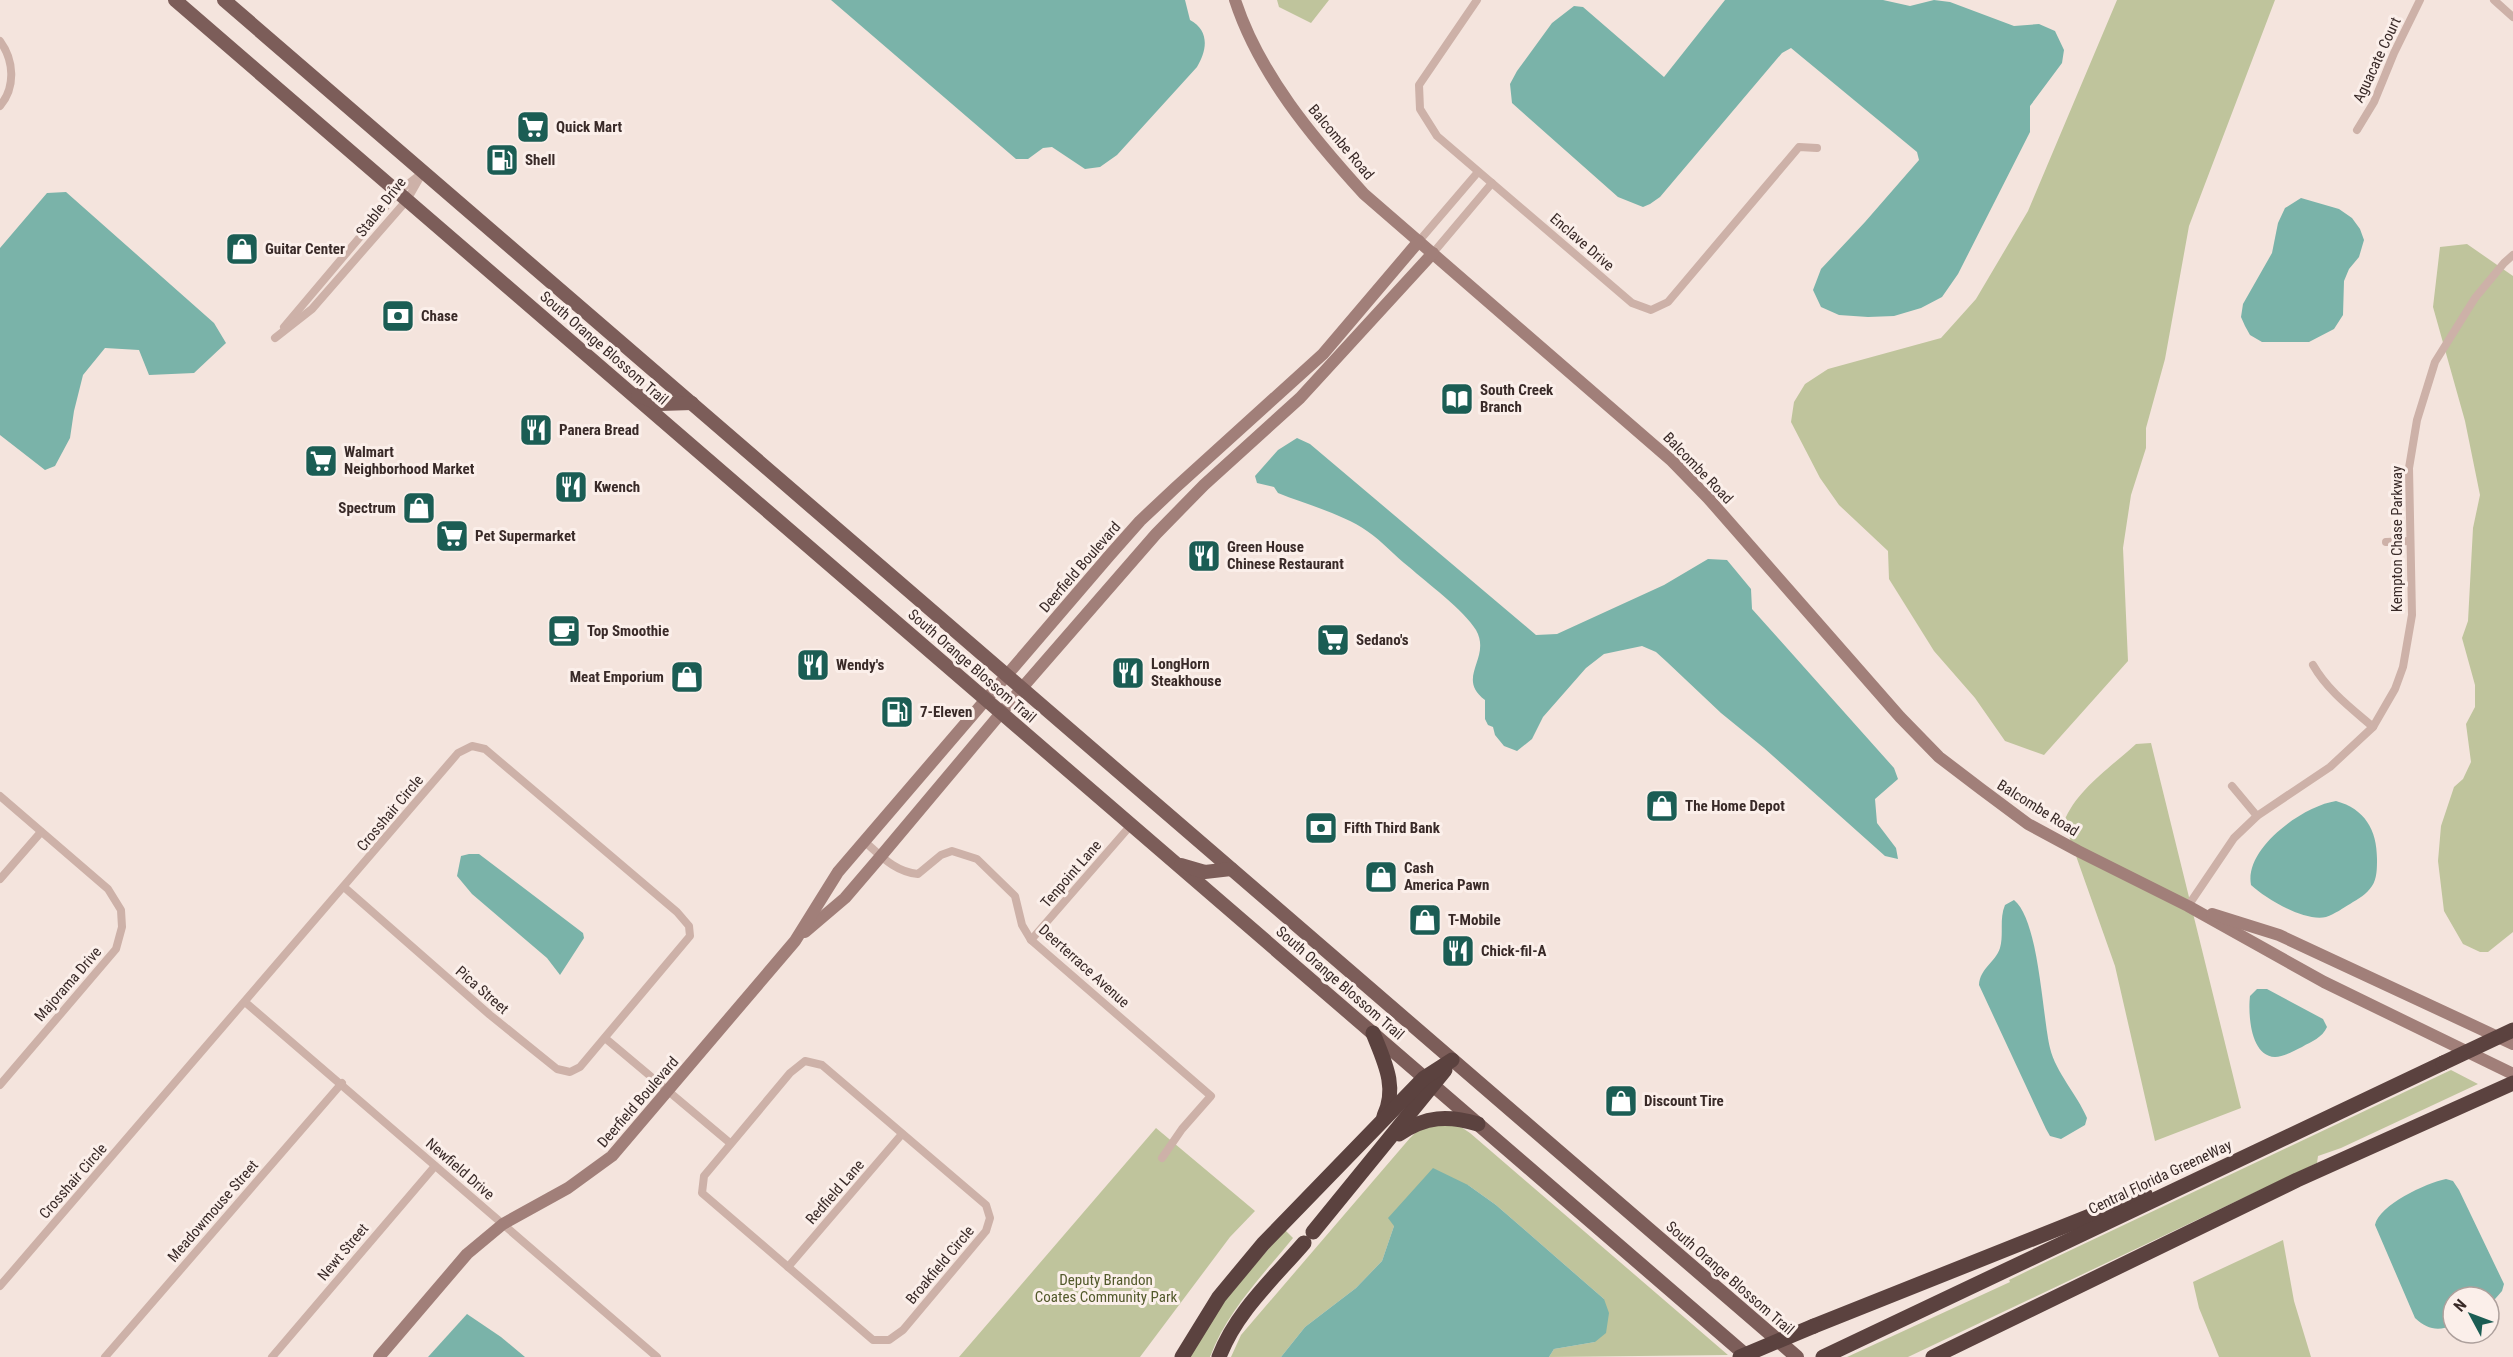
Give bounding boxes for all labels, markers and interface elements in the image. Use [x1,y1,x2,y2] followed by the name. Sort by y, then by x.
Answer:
[2349,14,2405,106] street label: Aguacate Court
[1304,101,1378,183] street label: Balcombe Road
[515,109,551,145] supermarket icon: Quick Mart
[556,118,623,136] place label: Quick Mart
[484,142,520,178] fuel station icon: Shell
[525,151,555,169] place label: Shell
[352,174,410,240] street label: Stable Drive
[1546,209,1618,275] street label: Enclave Drive
[224,231,260,267] shop icon: Guitar Center
[265,240,345,258] place label: Guitar Center
[536,288,672,408] street label: South Orange Blossom Trail
[380,298,416,334] bank icon: Chase
[421,307,458,325] place label: Chase
[1439,381,1475,417] library icon: South Creek Branch
[1480,381,1554,416] place label: South Creek Branch
[518,412,554,448] restaurant icon: Panera Bread
[559,421,639,439] place label: Panera Bread
[1659,428,1737,508] street label: Balcombe Road
[303,443,339,479] supermarket icon: Walmart Neighborhood Market
[344,443,475,478] place label: Walmart Neighborhood Market
[2388,466,2406,612] street label: Kempton Chase Parkway
[553,469,589,505] restaurant icon: Kwench
[594,478,640,496] place label: Kwench
[401,490,437,526] shop icon: Spectrum
[338,499,396,517] place label: Spectrum
[434,518,470,554] supermarket icon: Pet Supermarket
[1036,518,1124,616] street label: Deerfield Boulevard
[475,527,576,545] place label: Pet Supermarket
[1186,538,1222,574] restaurant icon: Green House Chinese Restaurant
[1227,538,1344,573] place label: Green House Chinese Restaurant
[904,606,1040,726] street label: South Orange Blossom Trail
[546,613,582,649] cafe icon: Top Smoothie
[587,622,669,640] place label: Top Smoothie
[1315,622,1351,658] supermarket icon: Sedano's
[1356,631,1409,649] place label: Sedano's
[795,647,831,683] restaurant icon: Wendy's
[1110,655,1146,691] restaurant icon: LongHorn Steakhouse
[1151,655,1221,690] place label: LongHorn Steakhouse
[836,656,885,674] place label: Wendy's
[669,659,705,695] shop icon: Meat Emporium
[570,668,664,686] place label: Meat Emporium
[879,694,915,730] fuel station icon: 7-Eleven
[920,703,972,721] place label: 7-Eleven
[353,771,427,855] street label: Crosshair Circle
[1994,776,2082,840] street label: Balcombe Road
[1644,788,1680,824] shop icon: The Home Depot
[1685,797,1785,815] place label: The Home Depot
[1303,810,1339,846] bank icon: Fifth Third Bank
[1344,819,1441,837] place label: Fifth Third Bank
[1037,837,1105,911] street label: Tenpoint Lane
[1363,859,1399,895] shop icon: Cash America Pawn
[1404,859,1489,894] place label: Cash America Pawn
[1407,902,1443,938] shop icon: T-Mobile
[1448,911,1501,929] place label: T-Mobile
[1035,921,1133,1011] street label: Deerterrace Avenue
[1272,923,1408,1043] street label: South Orange Blossom Trail
[1440,933,1476,969] restaurant icon: Chick-fil-A
[1481,942,1547,960] place label: Chick-fil-A
[31,943,105,1025] street label: Majorama Drive
[452,962,512,1018] street label: Pica Street
[594,1053,682,1151] street label: Deerfield Boulevard
[1603,1083,1639,1119] shop icon: Discount Tire
[1644,1092,1724,1110] place label: Discount Tire
[422,1134,498,1204] street label: Newfield Drive
[2085,1136,2235,1218] street label: Central Florida GreeneWay
[35,1140,111,1222] street label: Crosshair Circle
[164,1156,262,1266] street label: Meadowmouse Street
[802,1156,868,1228] street label: Redfield Lane
[1662,1218,1798,1338] street label: South Orange Blossom Trail
[314,1220,372,1284] street label: Newt Street
[902,1222,978,1308] street label: Broakfield Circle
[1035,1271,1177,1306] park label: Deputy Brandon Coates Community Park
[2441,1285,2501,1345] north arrow
[2450,1296,2470,1315] text: N

